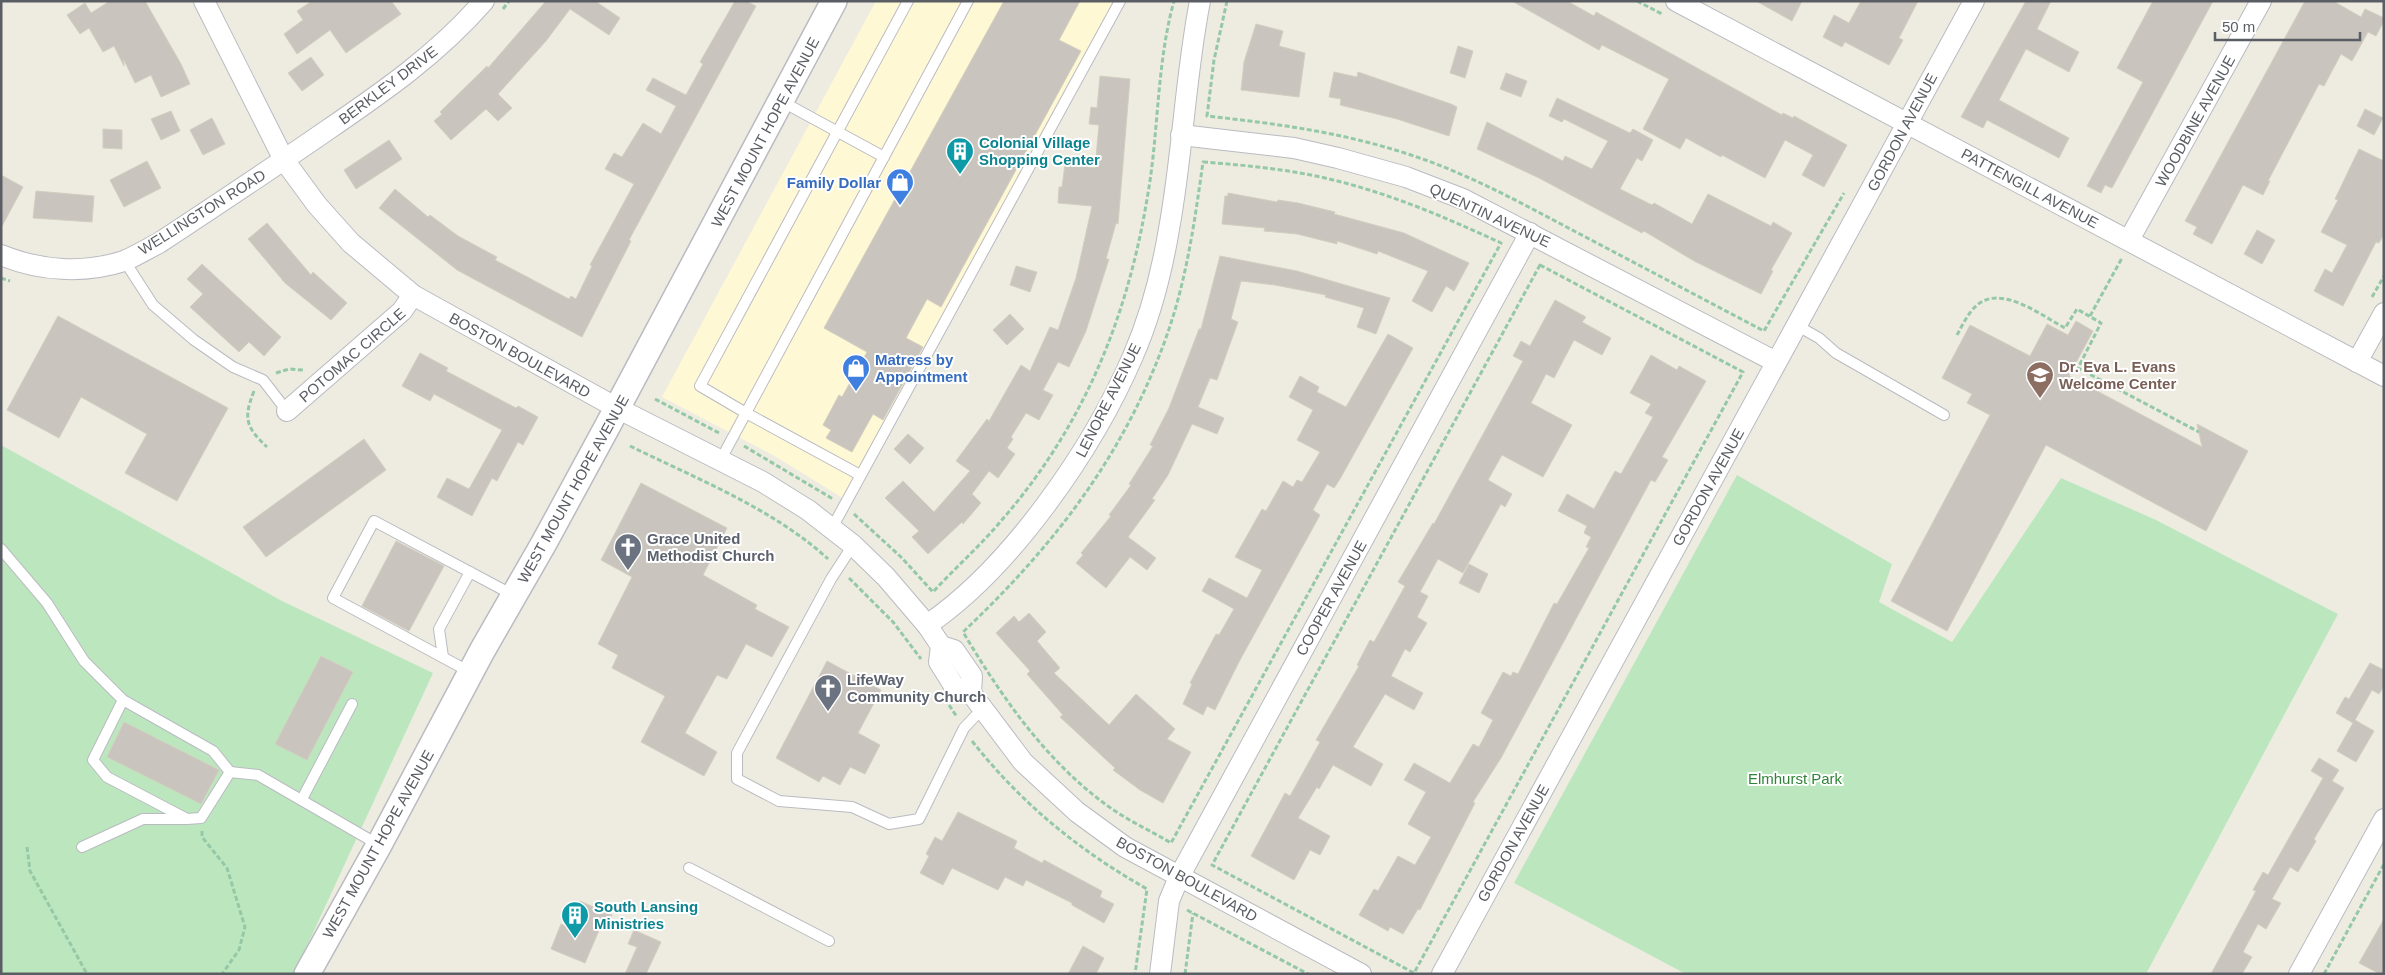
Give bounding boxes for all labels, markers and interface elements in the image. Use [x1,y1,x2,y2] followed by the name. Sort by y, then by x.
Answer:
[2215,10,2360,42] scale bar
[2222,18,2255,35] text: 50 m
[708,34,822,230] street label: WEST MOUNT HOPE AVENUE
[335,42,441,128] street label: BERKLEY DRIVE
[2152,52,2238,190] street label: WOODBINE AVENUE
[1864,70,1940,194] street label: GORDON AVENUE
[979,134,1100,168] place label: Colonial Village Shopping Center
[945,136,975,175] building icon: Colonial Village Shopping Center
[1959,145,2101,231] street label: PATTENGILL AVENUE
[135,166,269,258] street label: WELLINGTON ROAD
[885,167,915,206] shop icon: Family Dollar
[787,174,881,191] place label: Family Dollar
[1427,180,1553,250] street label: QUENTIN AVENUE
[296,304,408,406] street label: POTOMAC CIRCLE
[446,309,594,401] street label: BOSTON BOULEVARD
[1072,340,1144,460] street label: LENORE AVENUE
[875,351,967,385] place label: Matress by Appointment
[841,353,871,392] shop icon: Matress by Appointment
[2059,358,2176,392] place label: Dr. Eva L. Evans Welcome Center
[2025,360,2055,399] school or university icon: Dr. Eva L. Evans Welcome Center
[514,392,632,586] street label: WEST MOUNT HOPE AVENUE
[1669,425,1747,549] street label: GORDON AVENUE
[647,530,775,564] place label: Grace United Methodist Church
[613,532,643,571] church icon: Grace United Methodist Church
[1292,538,1370,658] street label: COOPER AVENUE
[847,671,986,705] place label: LifeWay Community Church
[813,673,843,712] church icon: LifeWay Community Church
[319,747,437,941] street label: WEST MOUNT HOPE AVENUE
[1748,770,1843,787] park label: Elmhurst Park
[1474,781,1552,905] street label: GORDON AVENUE
[1113,833,1261,925] street label: BOSTON BOULEVARD
[594,898,698,932] place label: South Lansing Ministries
[560,900,590,939] building icon: South Lansing Ministries

